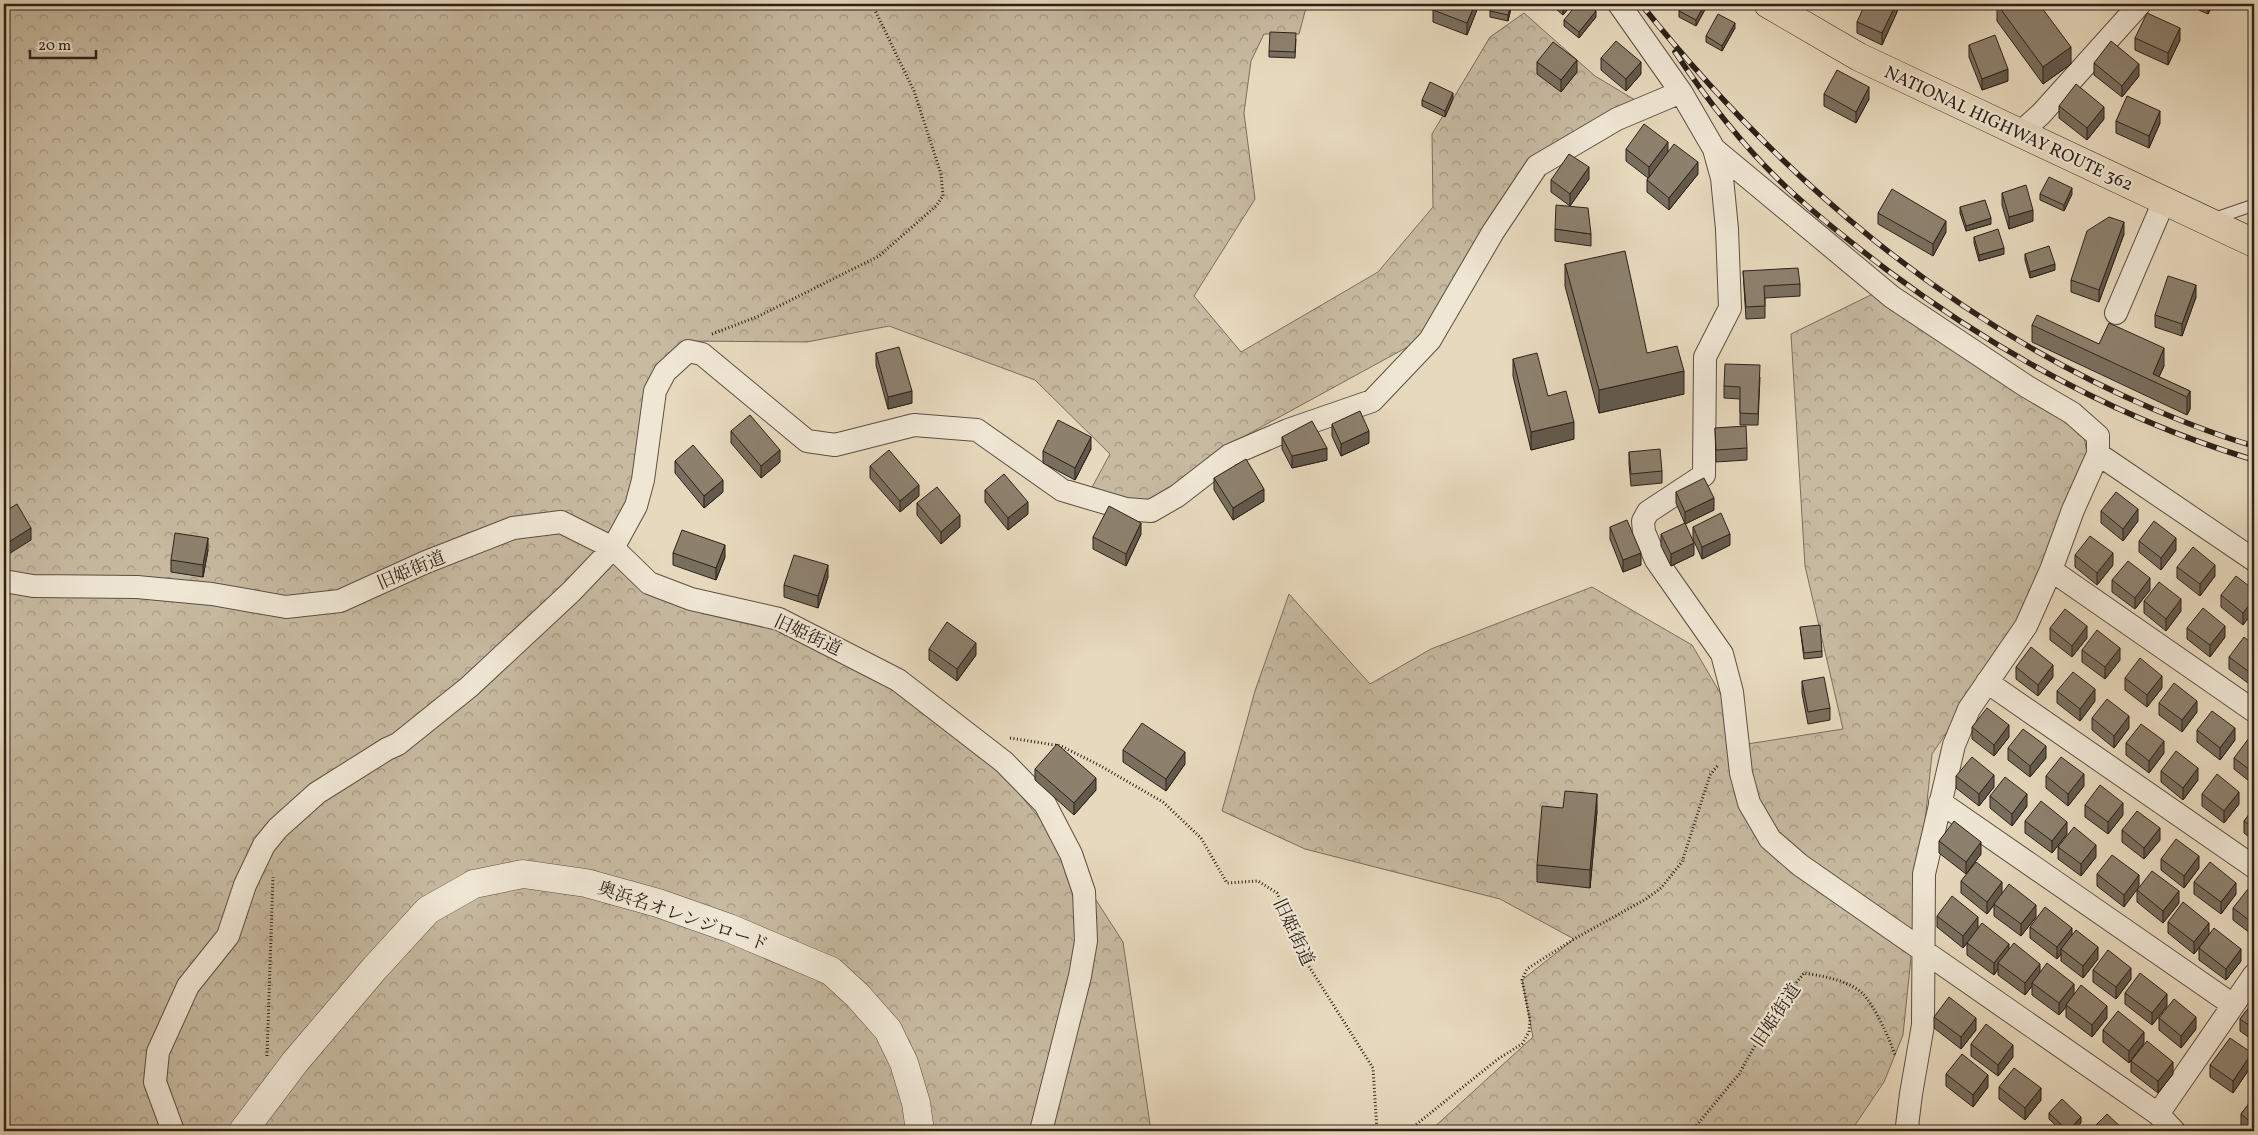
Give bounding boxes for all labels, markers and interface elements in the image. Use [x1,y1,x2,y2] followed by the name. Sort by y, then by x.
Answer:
[30,28,96,60] scale bar
[38,36,71,57] text: 20 m
[1880,61,2137,198] street label: NATIONAL HIGHWAY ROUTE 362
[374,546,450,597] street label: 旧姫街道
[769,610,845,663] street label: 旧姫街道
[594,876,771,958] street label: 奥浜名オレンジロード
[1266,895,1319,971] street label: 旧姫街道
[1747,979,1808,1053] street label: 旧姫街道

